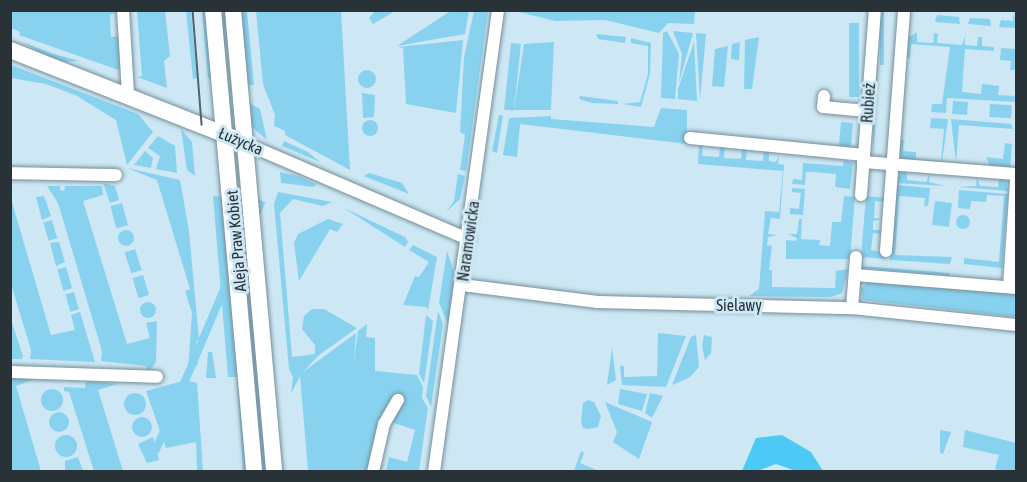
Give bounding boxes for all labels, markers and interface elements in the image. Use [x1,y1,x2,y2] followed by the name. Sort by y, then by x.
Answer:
[857,82,879,124] street label: Rubież
[216,123,266,159] street label: Łużycka
[222,189,250,293] street label: Aleja Praw Kobiet
[453,199,483,283] street label: Naramowicka
[716,295,762,315] street label: Sielawy

